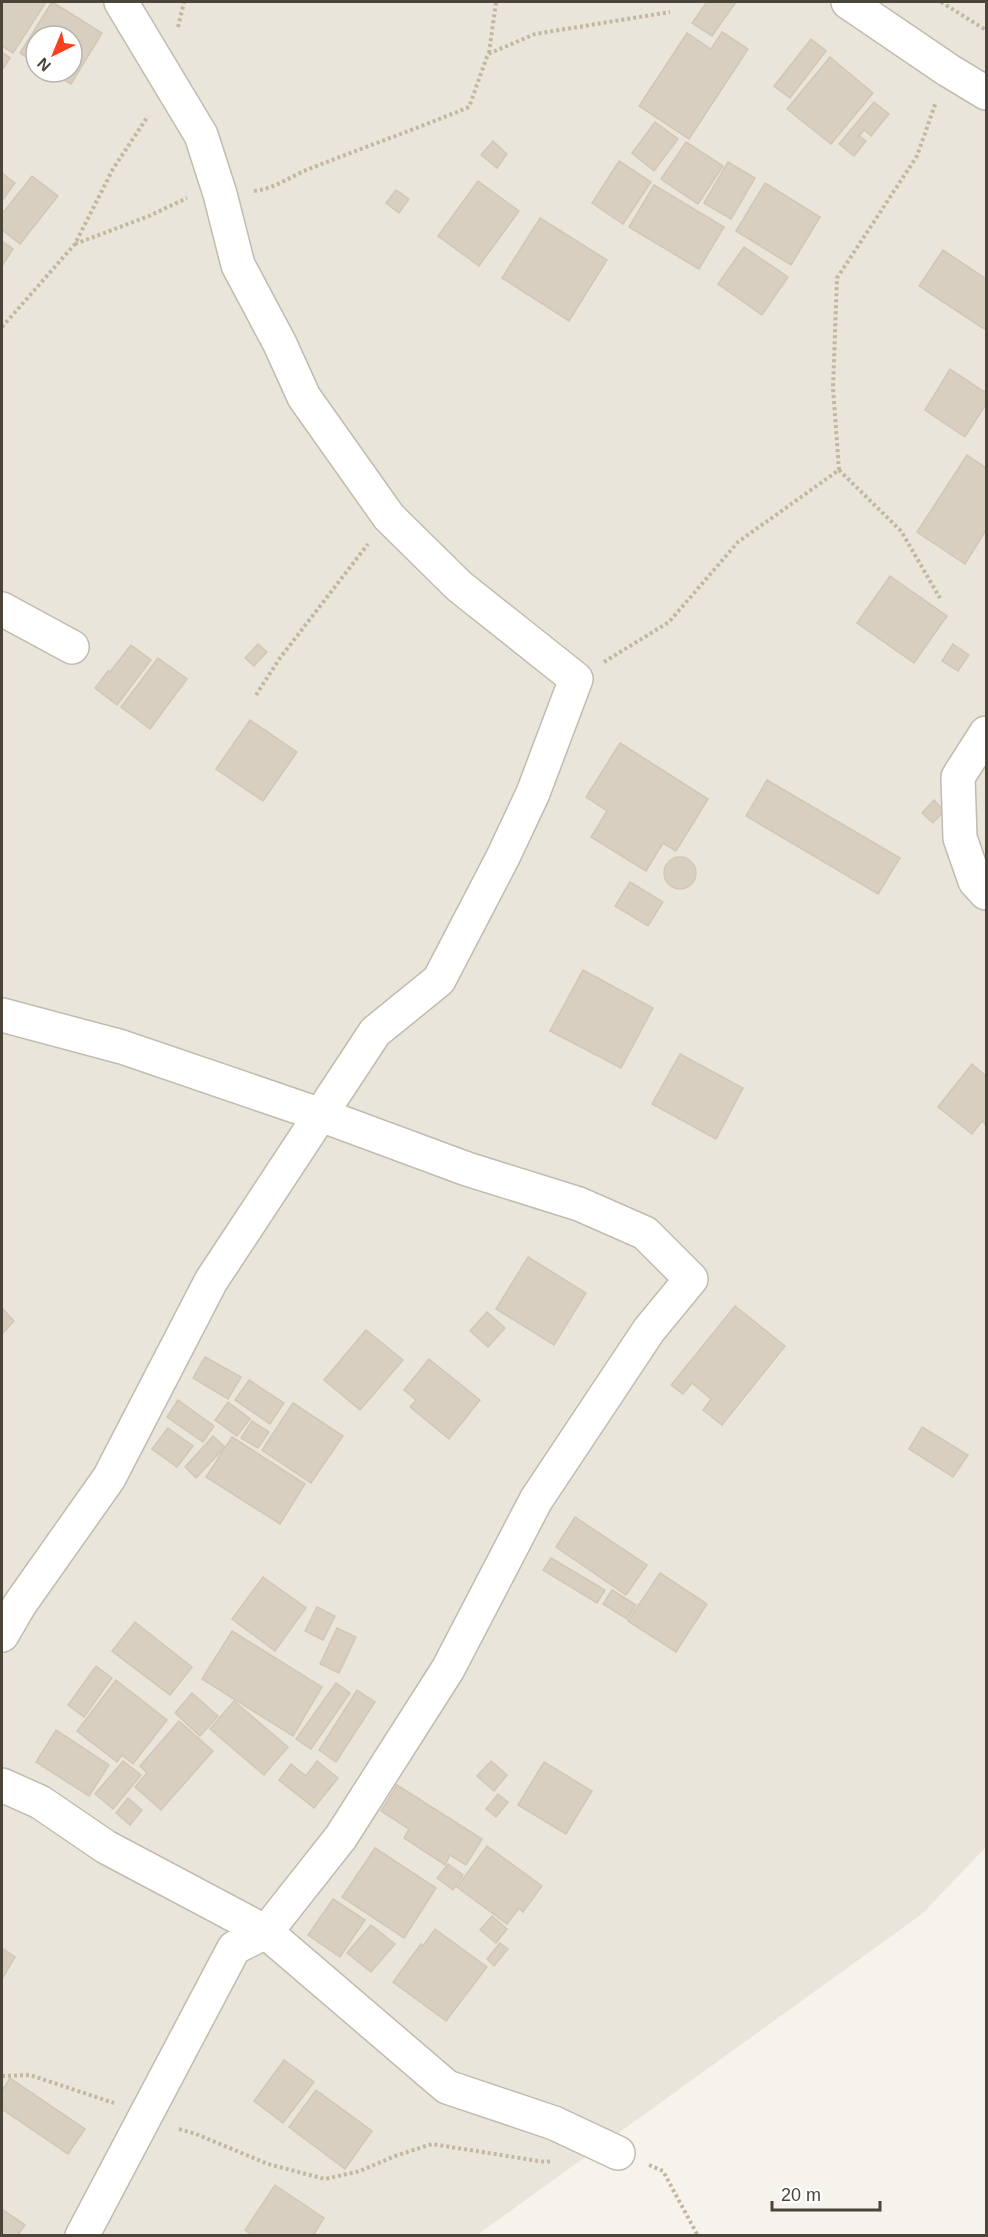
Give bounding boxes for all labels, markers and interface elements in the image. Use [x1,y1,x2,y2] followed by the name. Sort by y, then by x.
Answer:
[24,24,84,84] north arrow
[34,54,54,75] text: N
[772,2174,880,2212] scale bar
[781,2185,821,2205] text: 20 m

